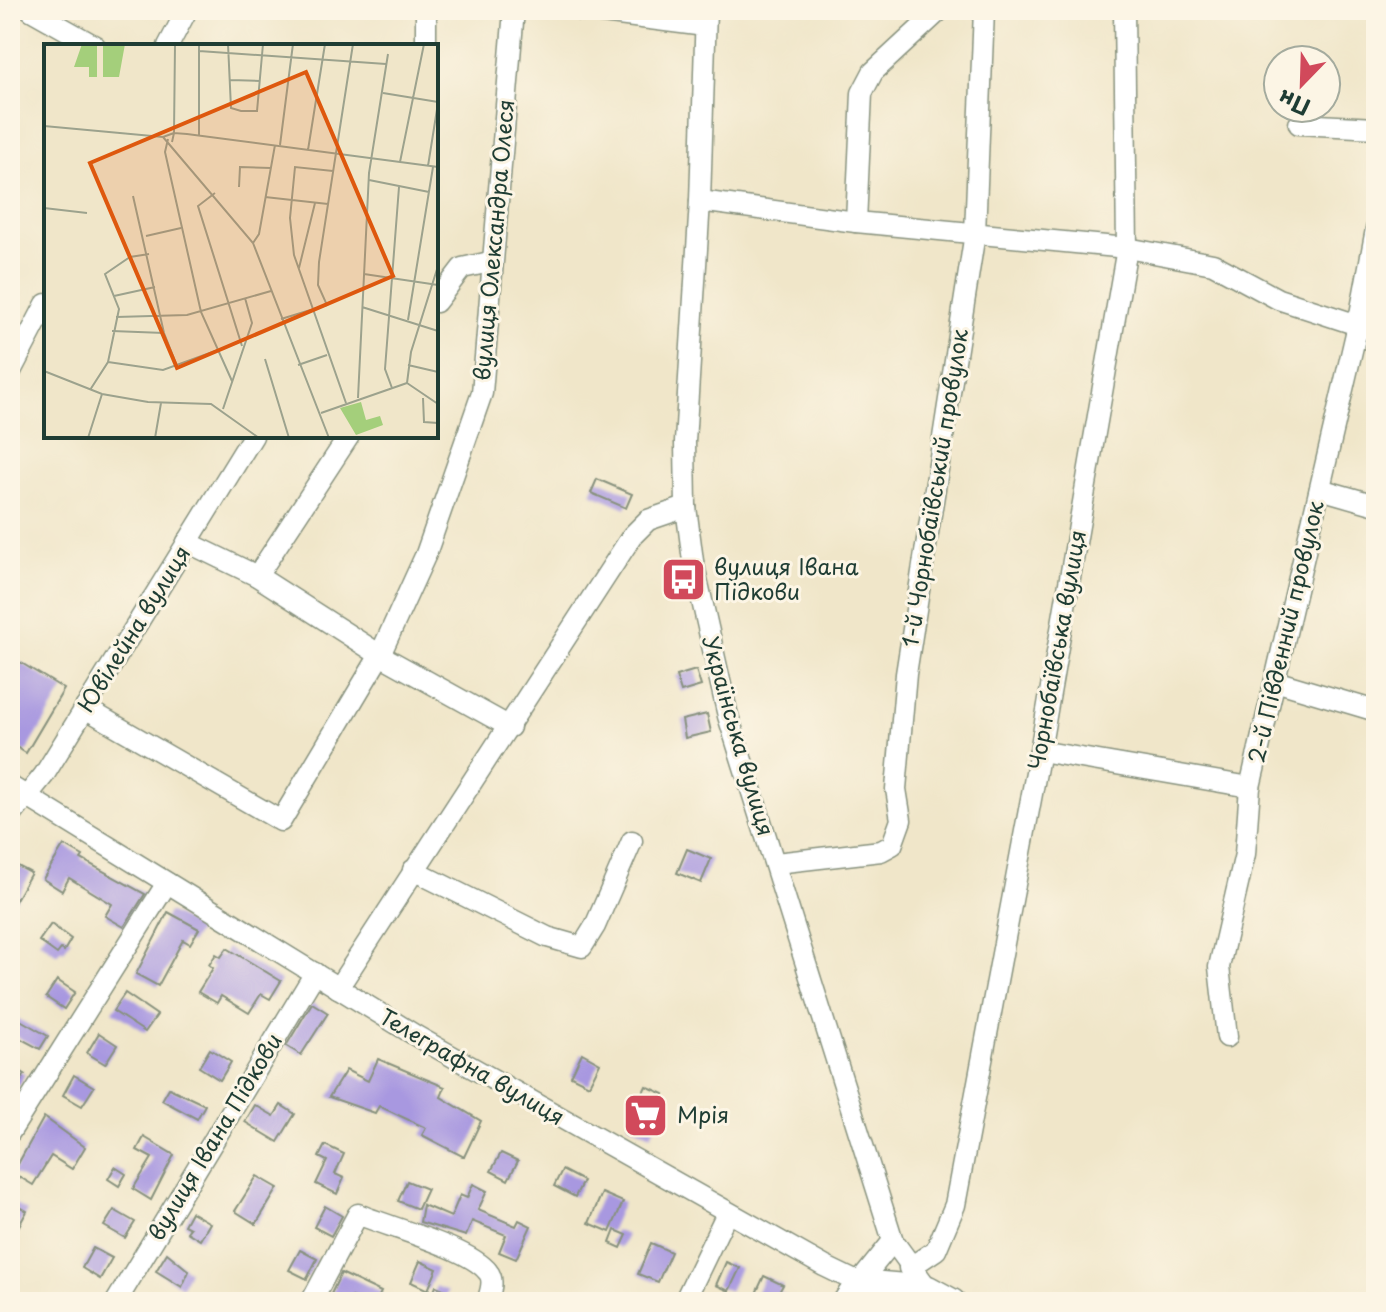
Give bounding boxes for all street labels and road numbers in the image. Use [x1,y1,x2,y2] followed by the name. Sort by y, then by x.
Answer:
[464,98,521,382] street label: вулиця Олександра Олеся
[892,325,975,649] street label: 1-й Чорнобаївський провулок
[1238,496,1331,766] street label: 2-й Південний провулок
[1018,527,1093,772] street label: Чорнобаївська вулиця
[68,538,197,718] street label: Ювілейна вулиця
[695,632,784,840] street label: Українська вулиця
[374,999,571,1132] street label: Телеграфна вулиця
[139,1026,289,1246] street label: вулиця Івана Підкови

